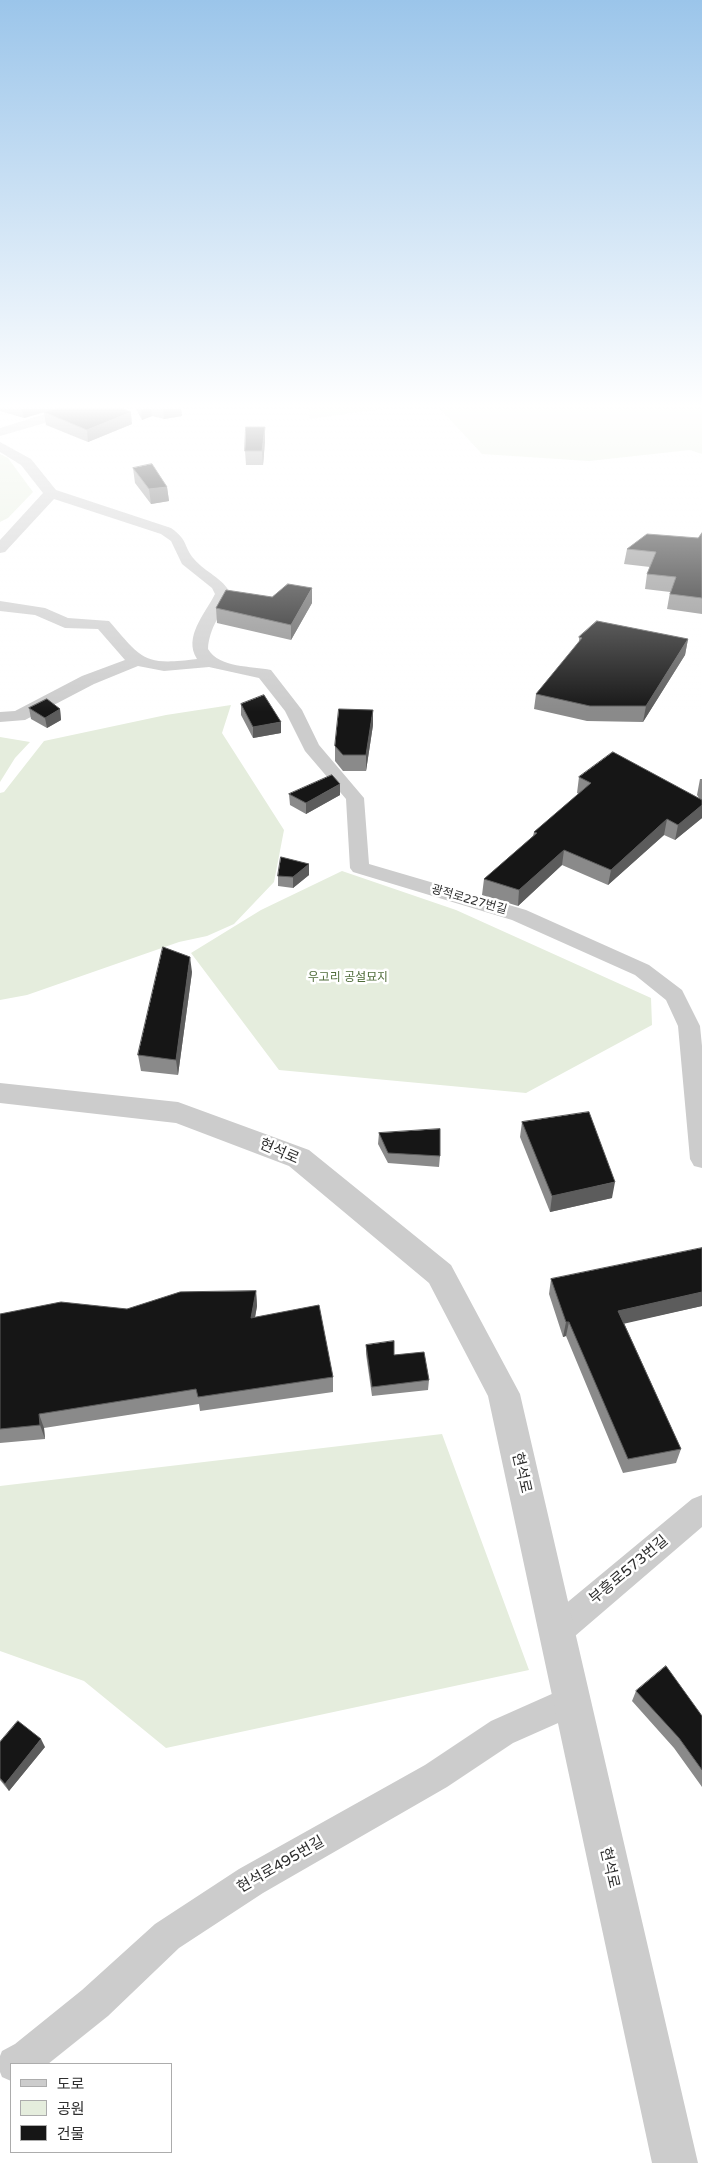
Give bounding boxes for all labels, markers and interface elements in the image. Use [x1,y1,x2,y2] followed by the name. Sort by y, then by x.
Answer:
[430,882,508,918] street label: 광적로227번길
[308,971,388,985] park label: 우고리 공설묘지
[256,1136,302,1168] street label: 현석로
[508,1451,534,1495] street label: 현석로
[586,1532,672,1608] street label: 부흥로573번길
[234,1833,328,1897] street label: 현석로495번길
[596,1846,622,1890] street label: 현석로
[10,2063,172,2153] legend
[57,2075,85,2093] text: 도로
[57,2100,85,2118] text: 공원
[57,2125,85,2143] text: 건물

